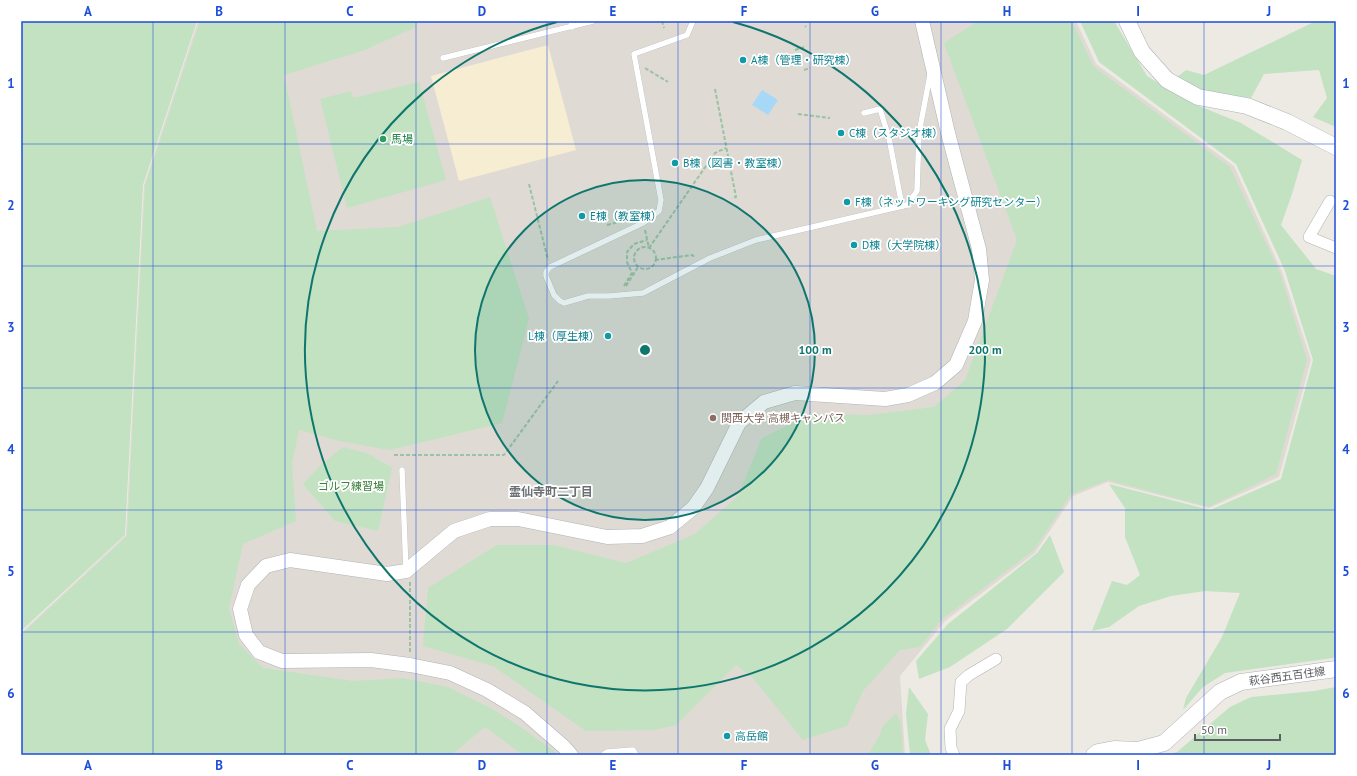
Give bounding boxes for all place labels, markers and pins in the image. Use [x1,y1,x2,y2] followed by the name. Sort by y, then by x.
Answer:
[751,53,856,67] place label: A棟（管理・研究棟）
[738,55,748,65] marker: A棟（管理・研究棟）
[849,126,943,140] place label: C棟（スタジオ棟）
[836,128,846,138] marker: C棟（スタジオ棟）
[391,132,413,146] place label: 馬場
[378,134,388,144] marker: 馬場
[683,156,788,170] place label: B棟（図書・教室棟）
[670,158,680,168] marker: B棟（図書・教室棟）
[855,195,1047,209] place label: F棟（ネットワーキング研究センター）
[842,197,852,207] marker: F棟（ネットワーキング研究センター）
[590,209,662,223] place label: E棟（教室棟）
[577,211,587,221] marker: E棟（教室棟）
[862,238,946,252] place label: D棟（大学院棟）
[849,240,859,250] marker: D棟（大学院棟）
[528,329,600,343] place label: L棟（厚生棟）
[603,331,613,341] marker: L棟（厚生棟）
[638,343,652,357] centre of rings
[721,411,845,425] place label: 関西大学 高槻キャンパス
[708,413,718,423] marker: 関西大学 高槻キャンパス
[735,729,768,743] place label: 高岳館
[722,731,732,741] marker: 高岳館

